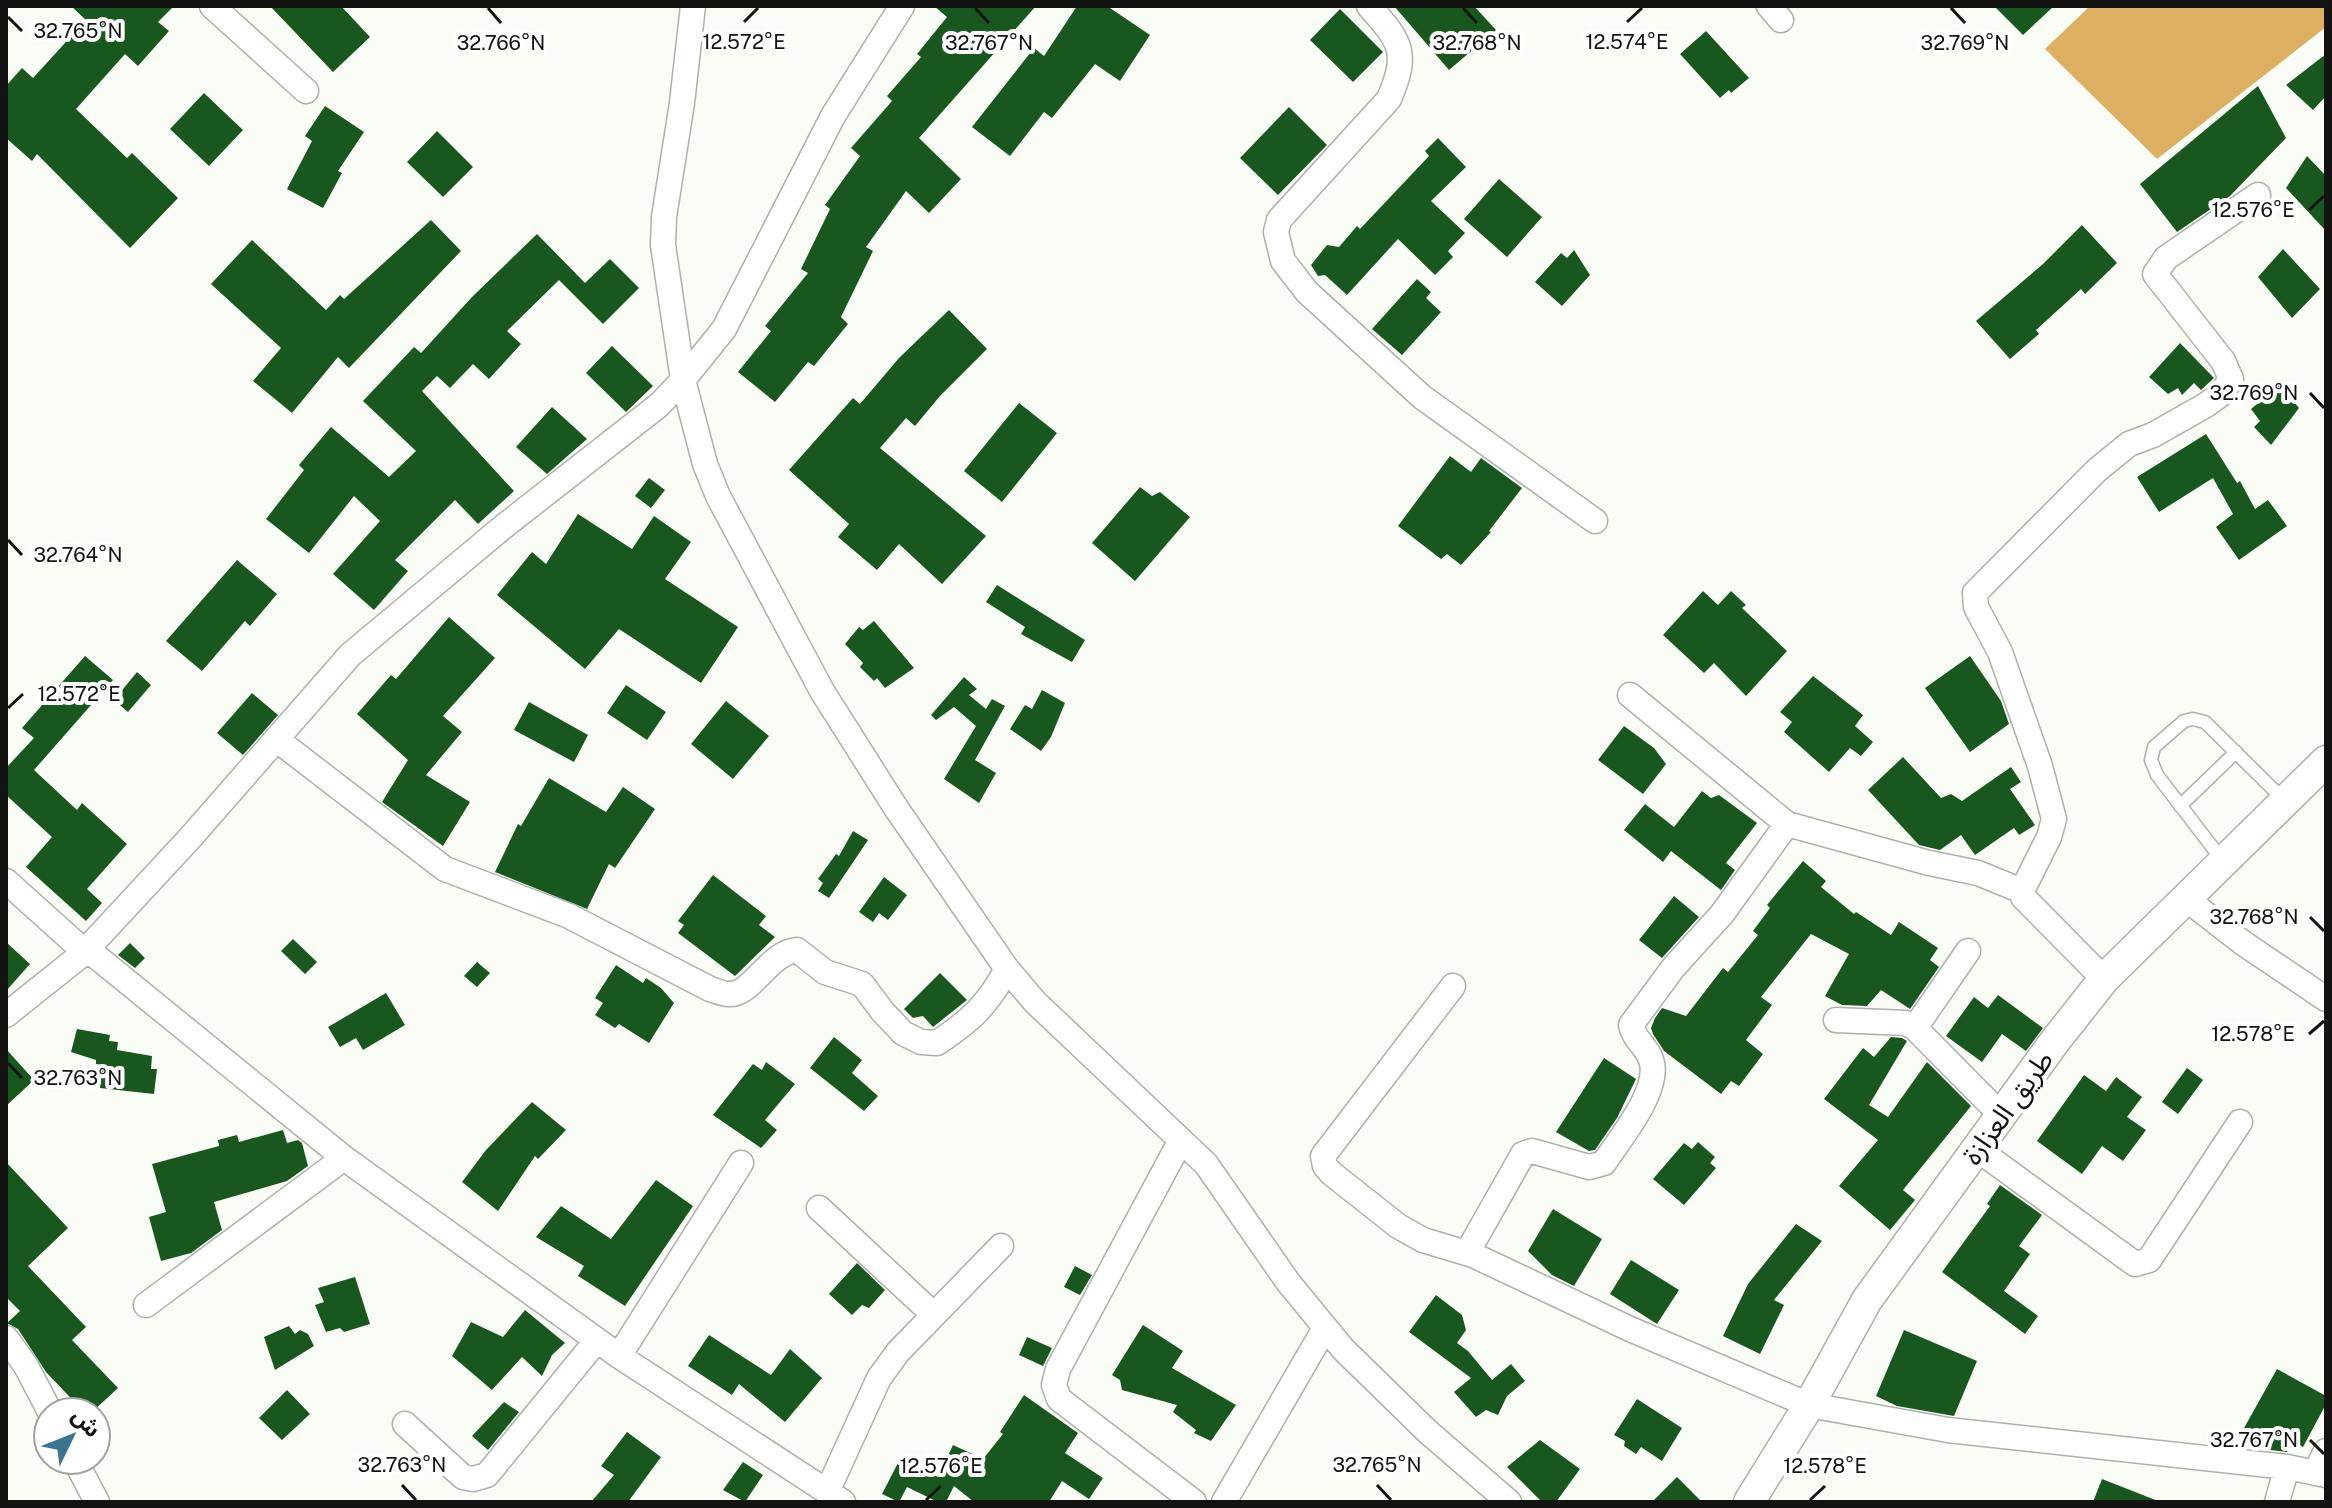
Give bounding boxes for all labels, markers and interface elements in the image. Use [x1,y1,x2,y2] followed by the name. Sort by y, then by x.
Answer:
[33,19,123,43] text: 32.765°N
[702,30,786,54] text: 12.572°E
[1585,30,1669,54] text: 12.574°E
[457,31,545,55] text: 32.766°N
[945,31,1033,55] text: 32.767°N
[1432,31,1522,55] text: 32.768°N
[1921,31,2009,55] text: 32.769°N
[2211,198,2295,222] text: 12.576°E
[2210,381,2298,405] text: 32.769°N
[34,543,122,567] text: 32.764°N
[37,682,121,706] text: 12.572°E
[2209,905,2299,929] text: 32.768°N
[2211,1022,2295,1046] text: 12.578°E
[1955,1043,2061,1172] street label: طريق العزازة
[34,1066,122,1090] text: 32.763°N
[32,1396,112,1476] north arrow
[67,1402,106,1442] text: ش
[2210,1428,2298,1452] text: 32.767°N
[358,1453,446,1477] text: 32.763°N
[1332,1453,1422,1477] text: 32.765°N
[899,1454,983,1478] text: 12.576°E
[1783,1454,1867,1478] text: 12.578°E

